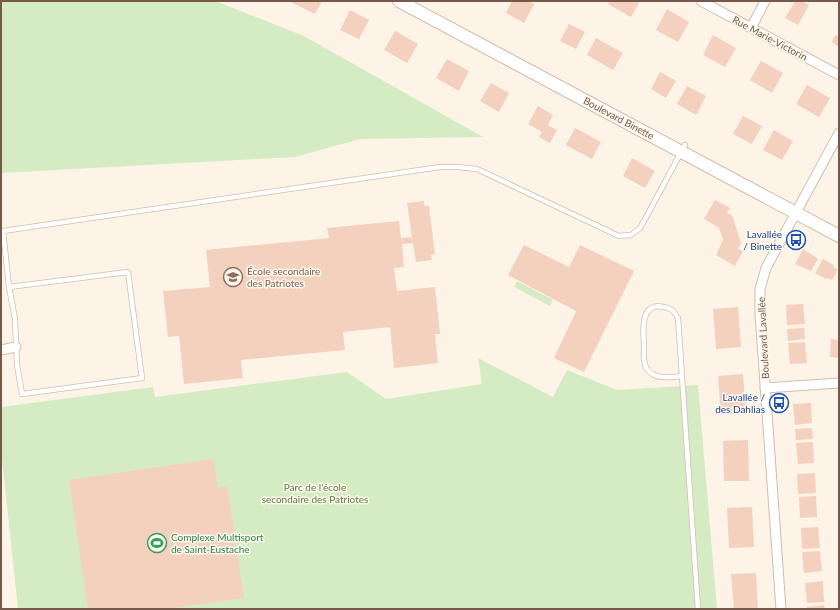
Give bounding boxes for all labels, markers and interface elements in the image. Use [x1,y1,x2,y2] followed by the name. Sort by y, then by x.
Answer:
[730,13,810,63] street label: Rue Marie-Victorin
[582,94,656,142] street label: Boulevard Binette
[743,228,782,252] place label: Lavallée / Binette
[785,229,807,251] bus stop icon: Lavallée / Binette
[247,265,320,289] place label: École secondaire des Patriotes
[222,266,244,288] school or university icon: École secondaire des Patriotes
[755,297,771,379] street label: Boulevard Lavallée
[715,391,765,415] place label: Lavallée / des Dahlias
[768,392,790,414] bus stop icon: Lavallée / des Dahlias
[262,481,368,505] park label: Parc de l'école secondaire des Patriotes
[171,531,264,555] place label: Complexe Multisport de Saint-Eustache
[146,532,168,554] sports icon: Complexe Multisport de Saint-Eustache

